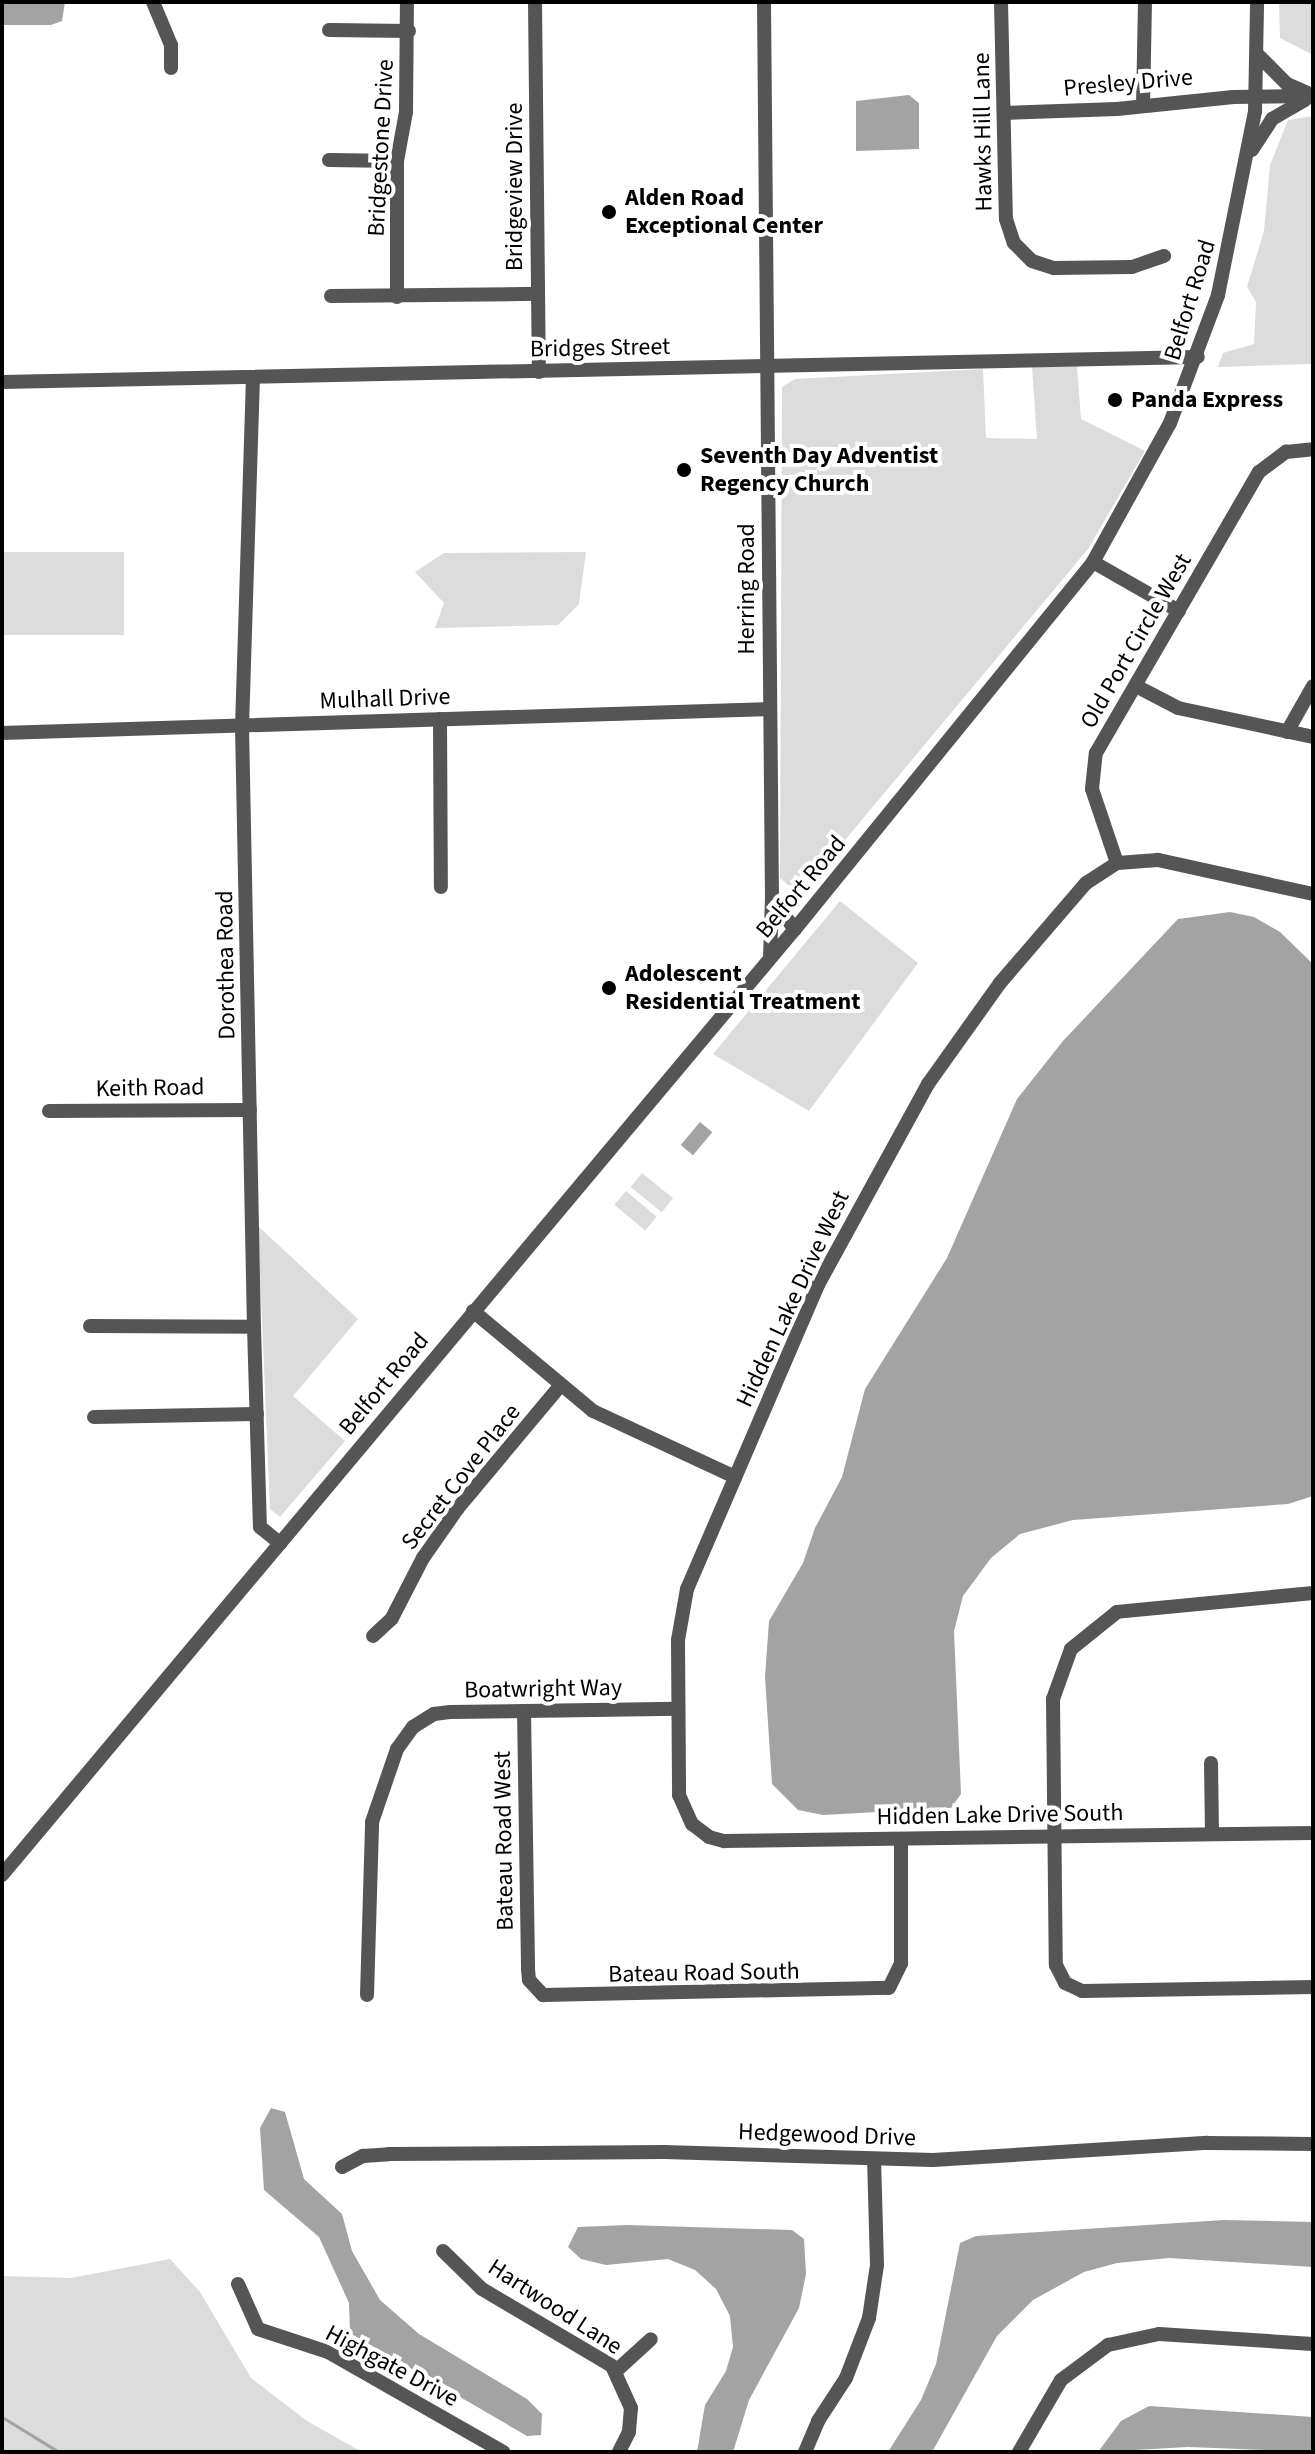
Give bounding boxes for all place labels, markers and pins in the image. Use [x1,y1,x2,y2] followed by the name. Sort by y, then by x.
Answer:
[625,184,823,240] place label: Alden Road Exceptional Center
[600,203,618,221] marker: Alden Road Exceptional Center
[1131,386,1283,414] place label: Panda Express
[1106,391,1124,409] marker: Panda Express
[700,442,938,498] place label: Seventh Day Adventist Regency Church
[675,461,693,479] marker: Seventh Day Adventist Regency Church
[625,960,860,1016] place label: Adolescent Residential Treatment
[600,979,618,997] marker: Adolescent Residential Treatment

